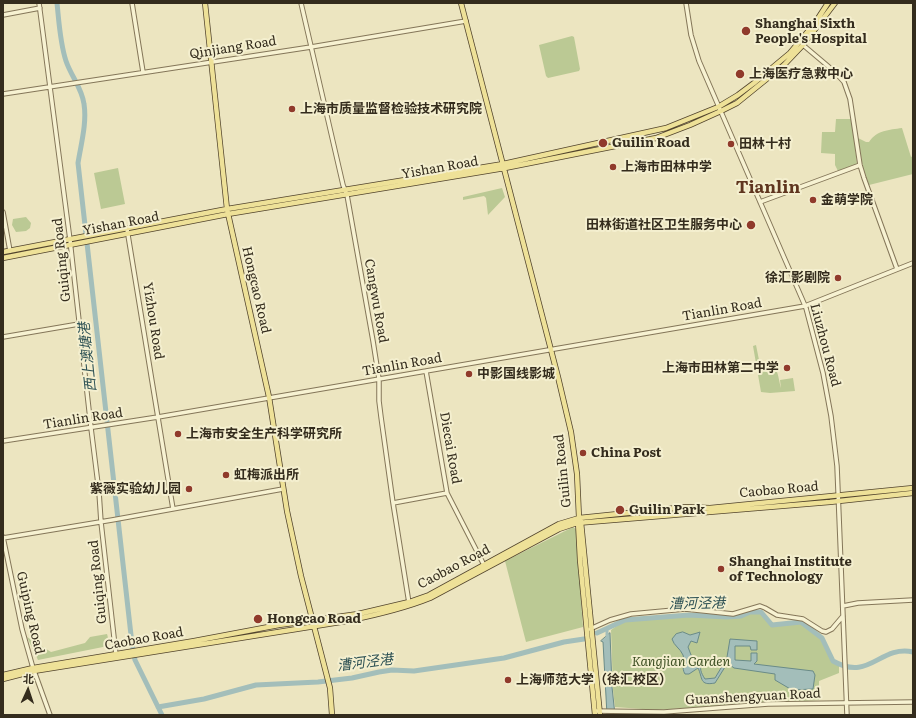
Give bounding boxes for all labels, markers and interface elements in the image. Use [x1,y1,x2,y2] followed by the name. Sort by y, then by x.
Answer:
[755,16,867,47] place label: Shanghai Sixth People's Hospital
[740,25,752,37] marker: Shanghai Sixth People's Hospital
[188,33,278,63] street label: Qinjiang Road
[749,66,853,82] place label: 上海医疗急救中心
[734,68,746,80] marker: 上海医疗急救中心
[300,101,482,117] place label: 上海市质量监督检验技术研究院
[287,104,297,114] marker: 上海市质量监督检验技术研究院
[612,135,690,151] place label: Guilin Road
[739,136,791,152] place label: 田林十村
[597,137,609,149] marker: Guilin Road
[726,139,736,149] marker: 田林十村
[400,154,480,182] street label: Yishan Road
[621,159,712,175] place label: 上海市田林中学
[608,162,618,172] marker: 上海市田林中学
[736,178,800,198] district label: Tianlin
[821,192,873,208] place label: 金萌学院
[808,195,818,205] marker: 金萌学院
[81,209,161,239] street label: Yishan Road
[50,217,74,303] street label: Guiqing Road
[586,217,742,233] place label: 田林街道社区卫生服务中心
[745,219,757,231] marker: 田林街道社区卫生服务中心
[238,245,274,335] street label: Hongcao Road
[361,258,391,344] street label: Cangwu Road
[765,270,830,286] place label: 徐汇影剧院
[833,273,843,283] marker: 徐汇影剧院
[139,281,167,361] street label: Yizhou Road
[681,295,763,325] street label: Tianlin Road
[806,302,844,388] street label: Liuzhou Road
[76,321,100,393] water label: 西上澳塘港
[361,350,443,380] street label: Tianlin Road
[662,360,779,376] place label: 上海市田林第二中学
[782,363,792,373] marker: 上海市田林第二中学
[477,366,555,382] place label: 中影国线影城
[464,369,474,379] marker: 中影国线影城
[42,405,124,433] street label: Tianlin Road
[436,411,464,485] street label: Diecai Road
[186,426,342,442] place label: 上海市安全生产科学研究所
[173,429,183,439] marker: 上海市安全生产科学研究所
[551,434,575,508] street label: Guilin Road
[591,445,662,461] place label: China Post
[578,448,588,458] marker: China Post
[234,467,299,483] place label: 虹梅派出所
[221,470,231,480] marker: 虹梅派出所
[739,479,819,501] street label: Caobao Road
[90,481,181,497] place label: 紫薇实验幼儿园
[184,484,194,494] marker: 紫薇实验幼儿园
[629,502,705,518] place label: Guilin Park
[614,504,626,516] marker: Guilin Park
[86,539,110,625] street label: Guiqing Road
[415,541,493,593] street label: Caobao Road
[729,554,852,585] place label: Shanghai Institute of Technology
[716,564,726,574] marker: Shanghai Institute of Technology
[13,570,47,656] street label: Guiping Road
[669,595,725,613] water label: 漕河泾港
[267,611,361,627] place label: Hongcao Road
[252,613,264,625] marker: Hongcao Road
[103,624,185,654] street label: Caobao Road
[336,651,394,675] water label: 漕河泾港
[632,654,730,670] park label: Kangjian Garden
[8,670,48,710] north arrow
[23,670,35,686] text: 北
[516,672,672,688] place label: 上海师范大学（徐汇校区）
[503,675,513,685] marker: 上海师范大学（徐汇校区）
[685,686,821,708] street label: Guanshengyuan Road

